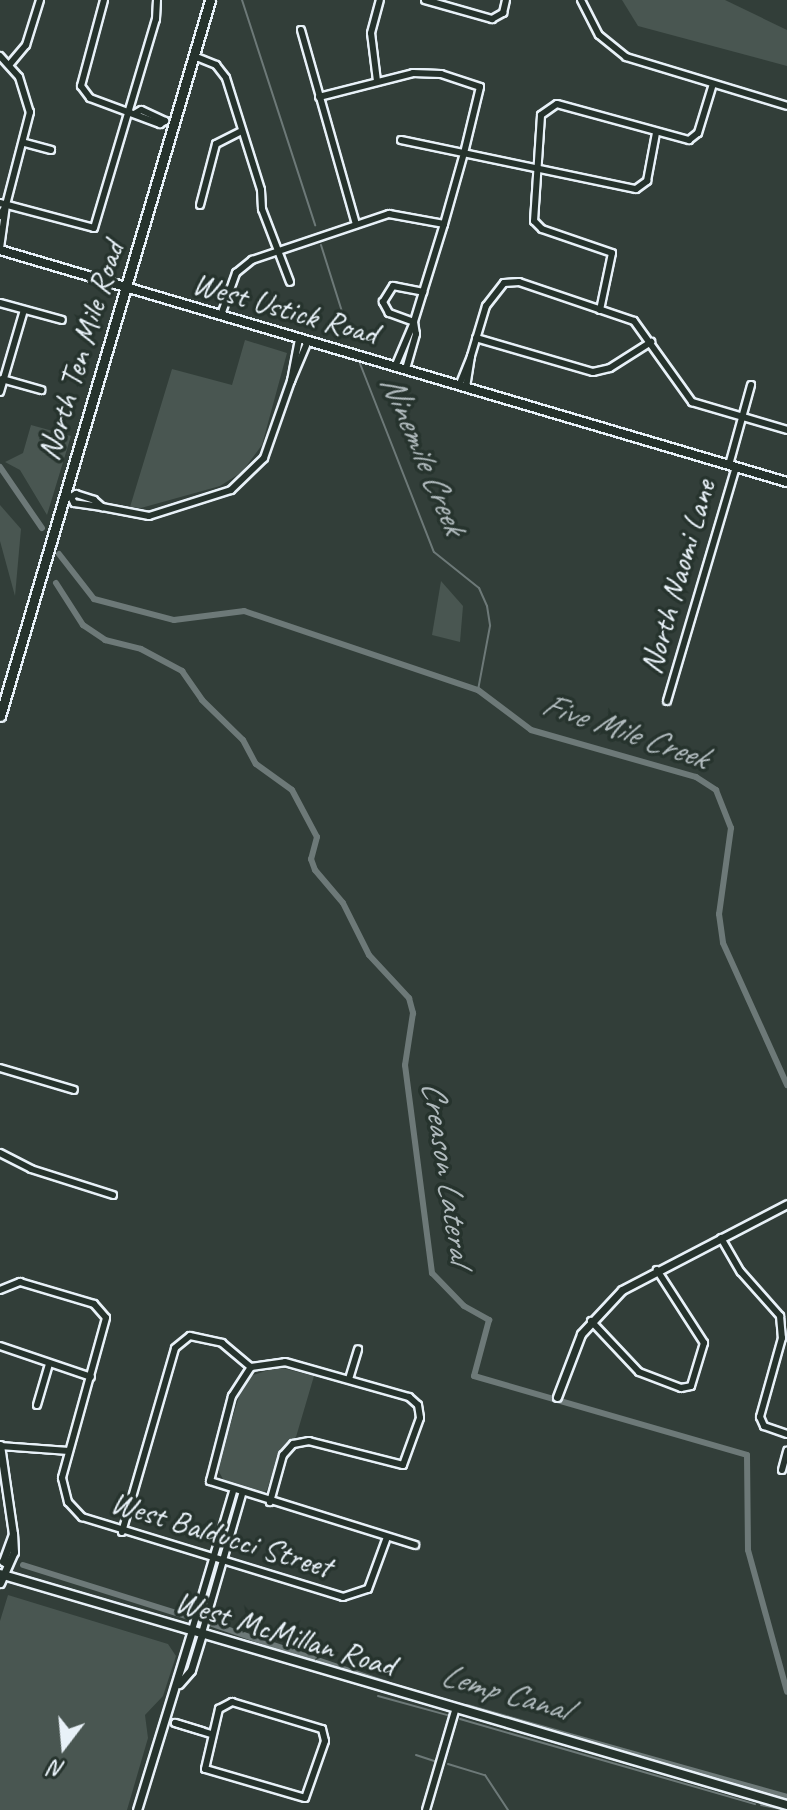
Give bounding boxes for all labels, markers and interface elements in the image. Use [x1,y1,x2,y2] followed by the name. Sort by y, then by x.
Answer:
[30,238,132,464] street label: North Ten Mile Road
[188,264,382,354] street label: West Ustick Road
[372,368,476,540] water label: Ninemile Creek
[632,474,724,680] street label: North Naomi Lane
[537,683,713,777] water label: Five Mile Creek
[413,1078,483,1266] water label: Creason Lateral
[105,1483,337,1587] street label: West Balducci Street
[171,1583,399,1685] street label: West McMillan Road
[436,1653,574,1729] water label: Lemp Canal
[24,1706,104,1786] north arrow
[47,1754,68,1784] text: N

